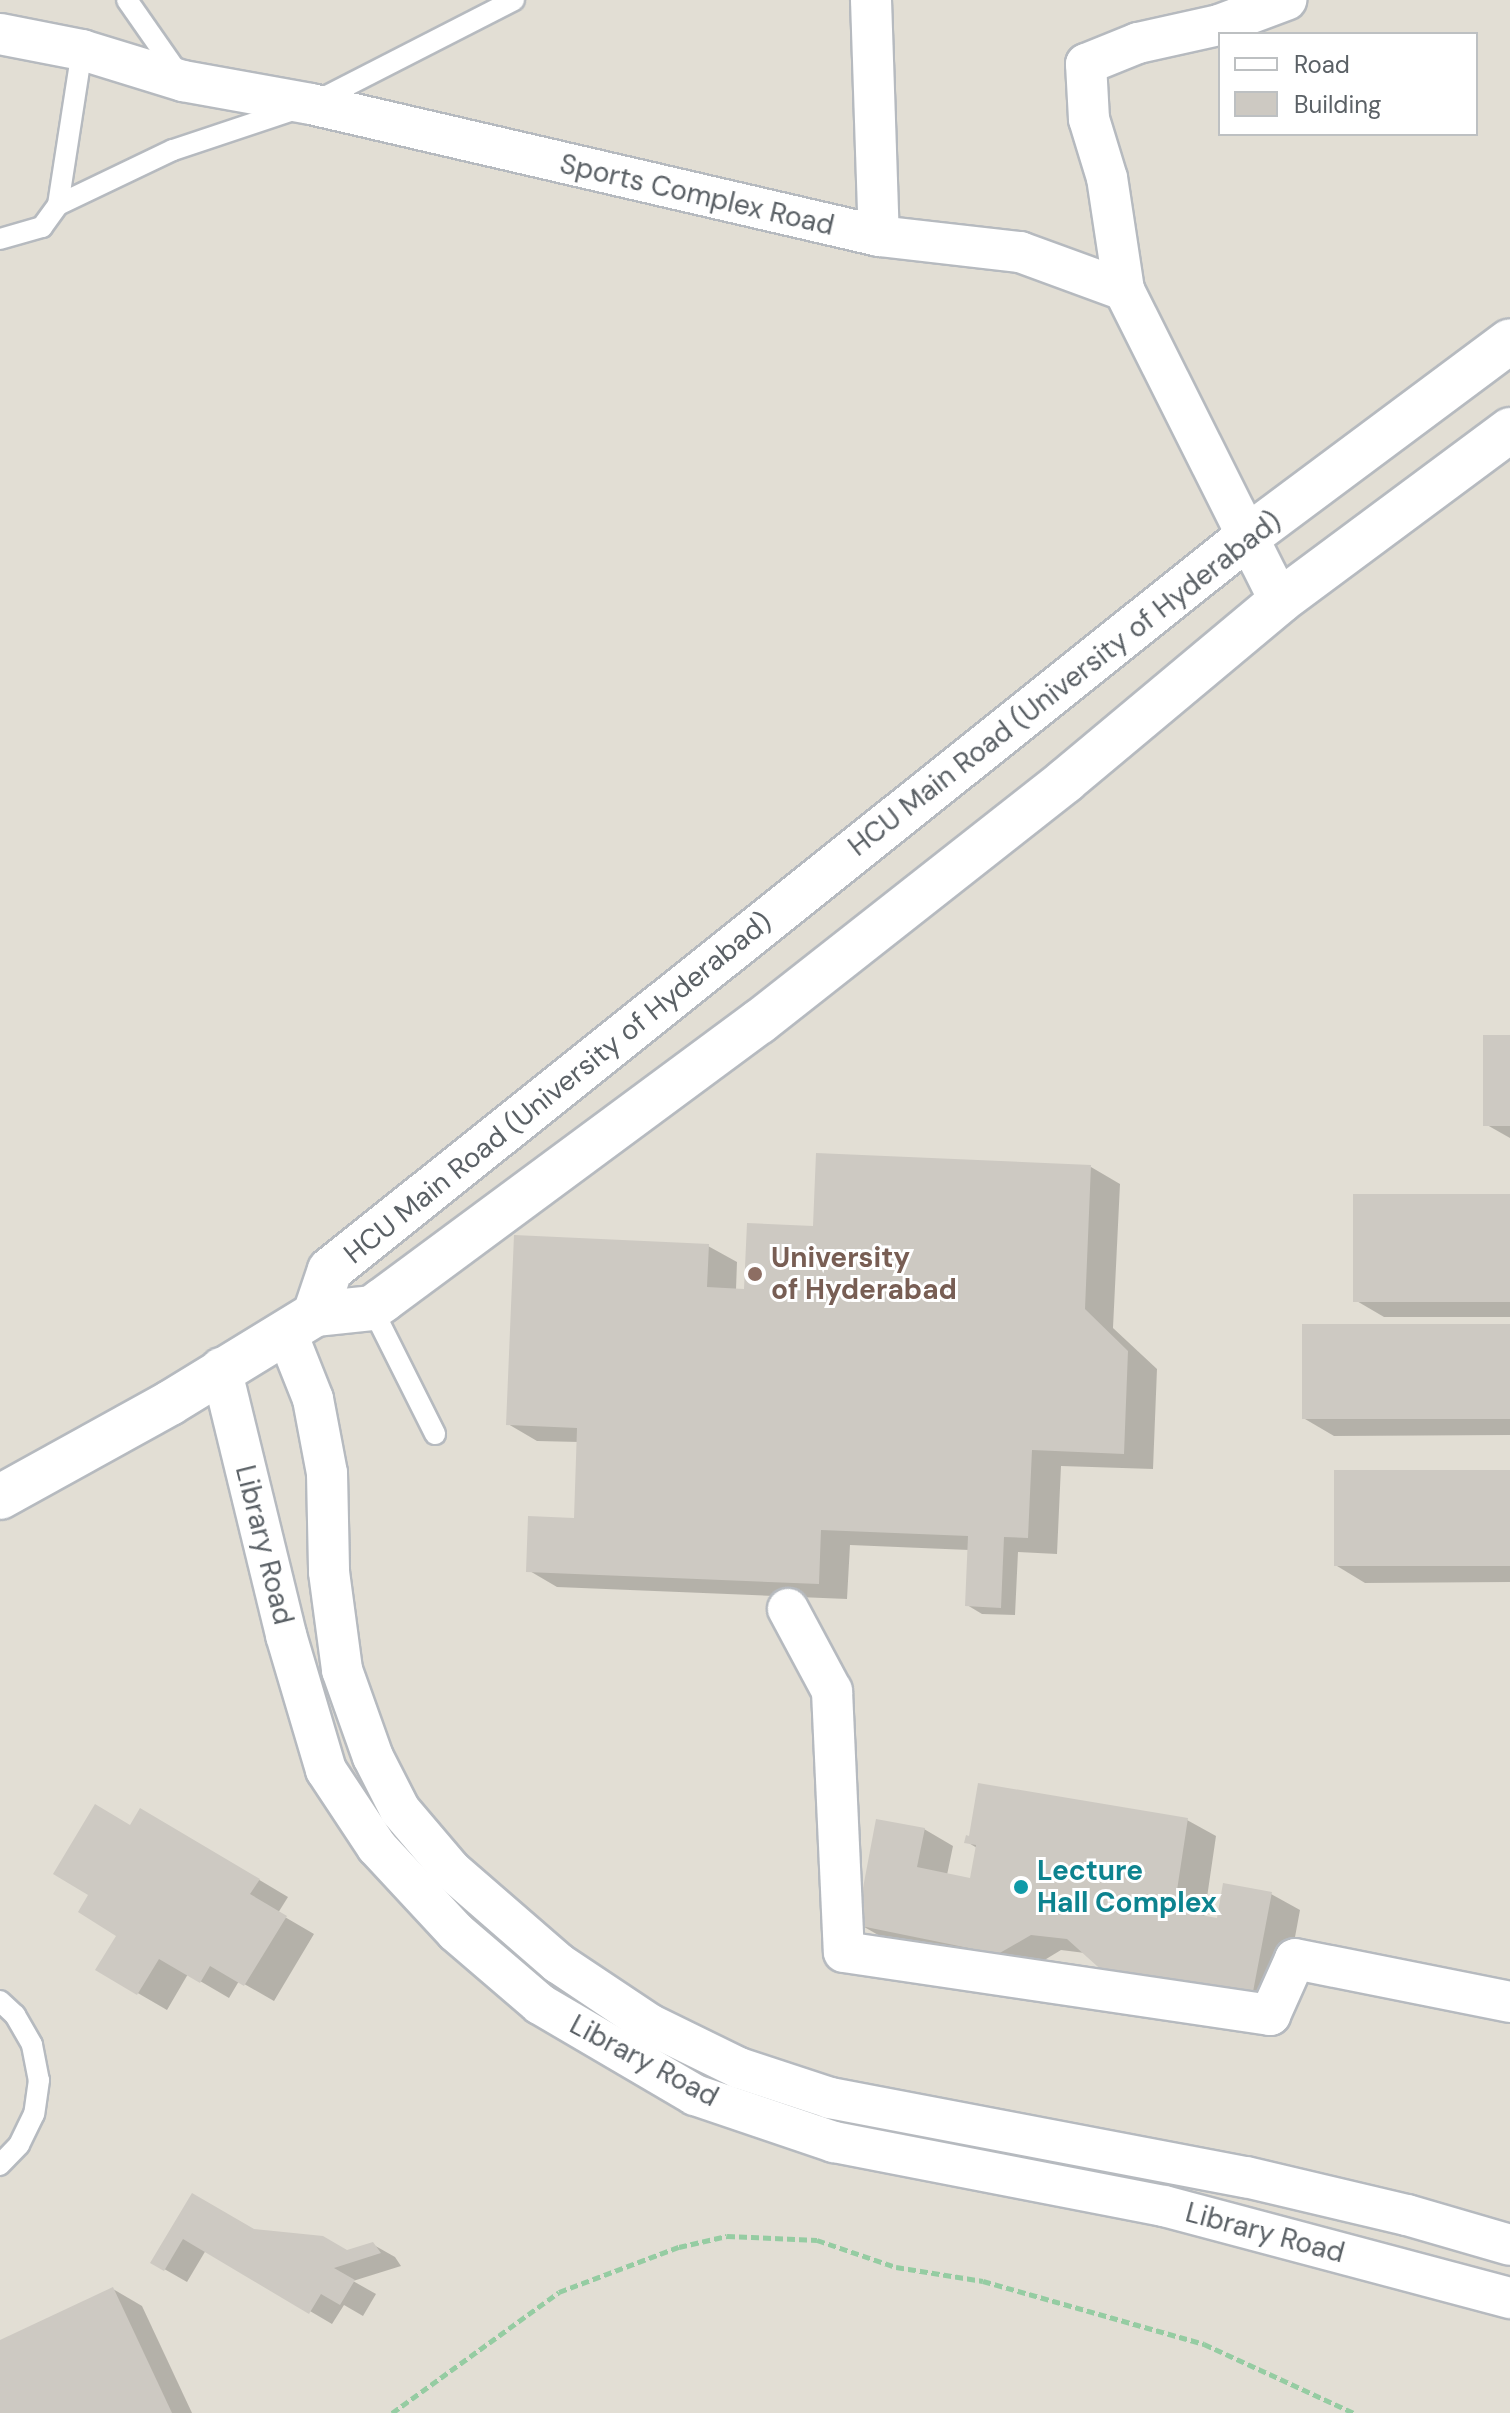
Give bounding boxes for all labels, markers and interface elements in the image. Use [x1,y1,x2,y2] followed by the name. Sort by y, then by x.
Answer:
[1218,32,1478,136] legend
[1294,49,1350,80] text: Road
[1294,89,1381,120] text: Building
[557,147,837,243] street label: Sports Complex Road
[842,505,1288,863] street label: HCU Main Road (University of Hyderabad)
[338,905,778,1271] street label: HCU Main Road (University of Hyderabad)
[771,1241,957,1307] place label: University of Hyderabad
[746,1265,764,1283] marker: University of Hyderabad
[228,1462,300,1628] street label: Library Road
[1037,1854,1217,1920] place label: Lecture Hall Complex
[1012,1878,1030,1896] marker: Lecture Hall Complex
[564,2008,724,2114] street label: Library Road
[1182,2196,1348,2270] street label: Library Road

